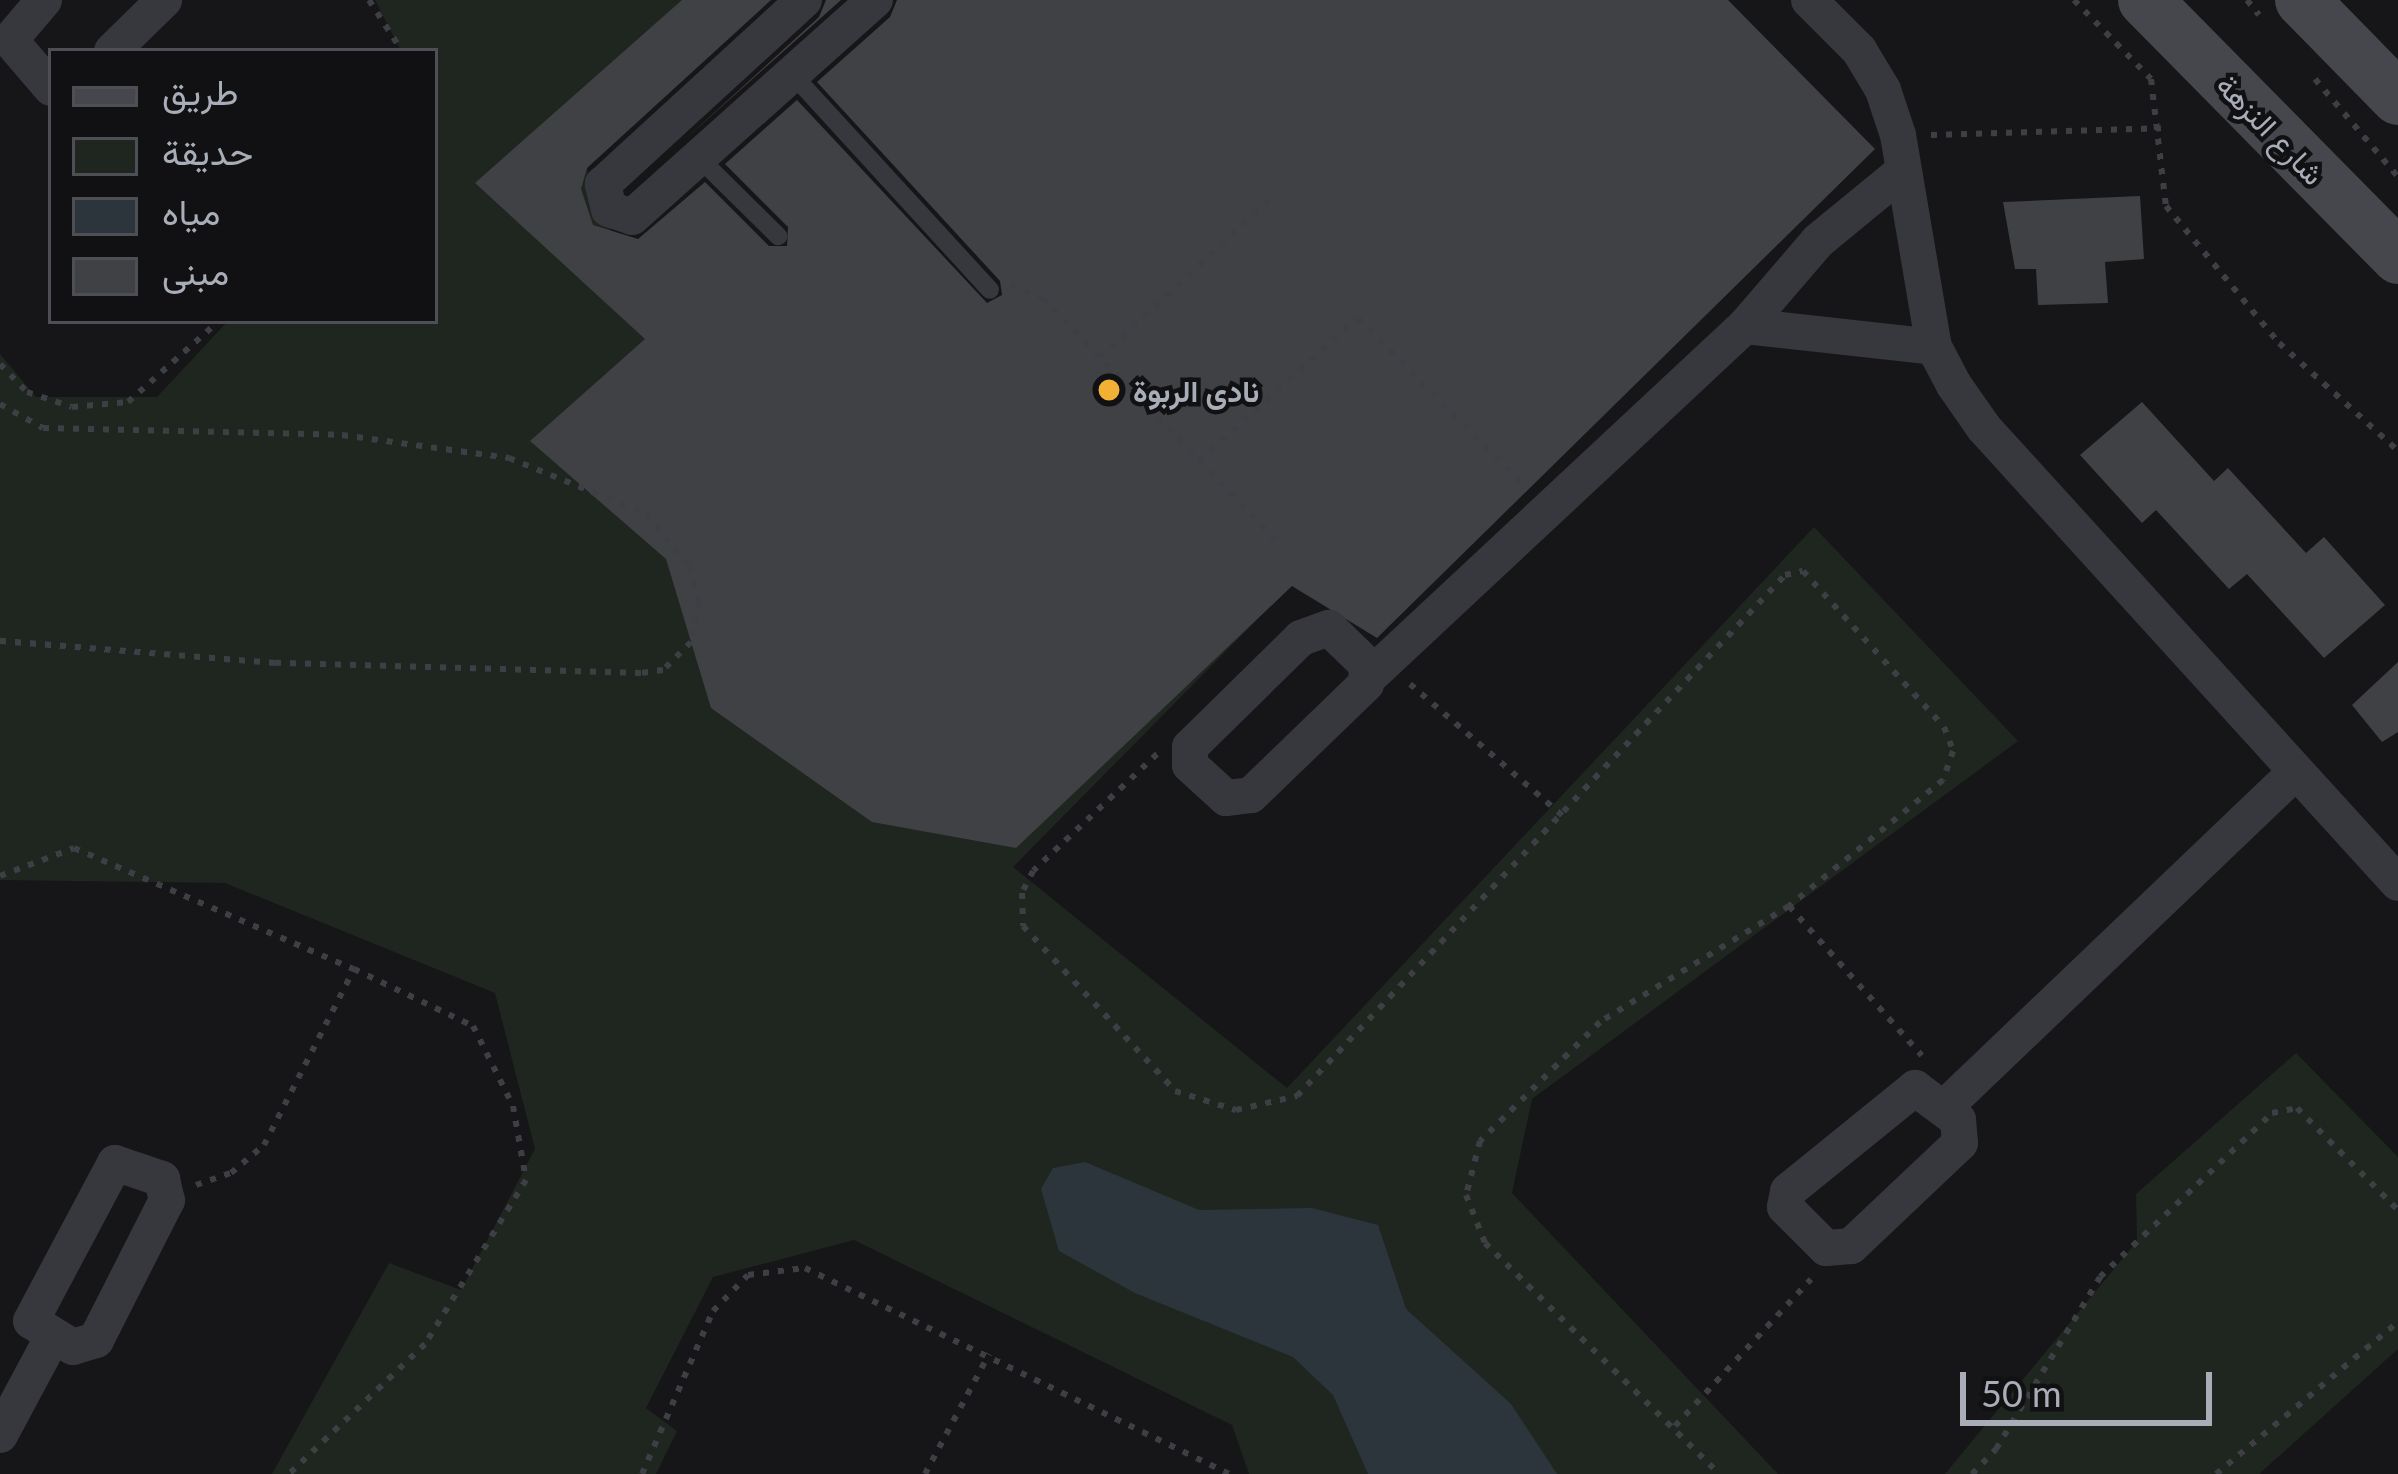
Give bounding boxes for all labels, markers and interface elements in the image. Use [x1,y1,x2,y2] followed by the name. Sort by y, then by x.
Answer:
[48,48,438,324] legend
[2210,66,2332,192] street label: شارع النزهة
[162,69,238,113] text: طريق
[162,129,253,173] text: حديقة
[162,189,220,233] text: مياه
[162,249,229,293] text: مبنى
[1133,372,1259,408] place label: نادى الربوة
[1096,377,1122,403] marker: نادى الربوة
[1966,1348,2218,1422] scale bar
[1981,1371,2062,1415] text: 50 m

